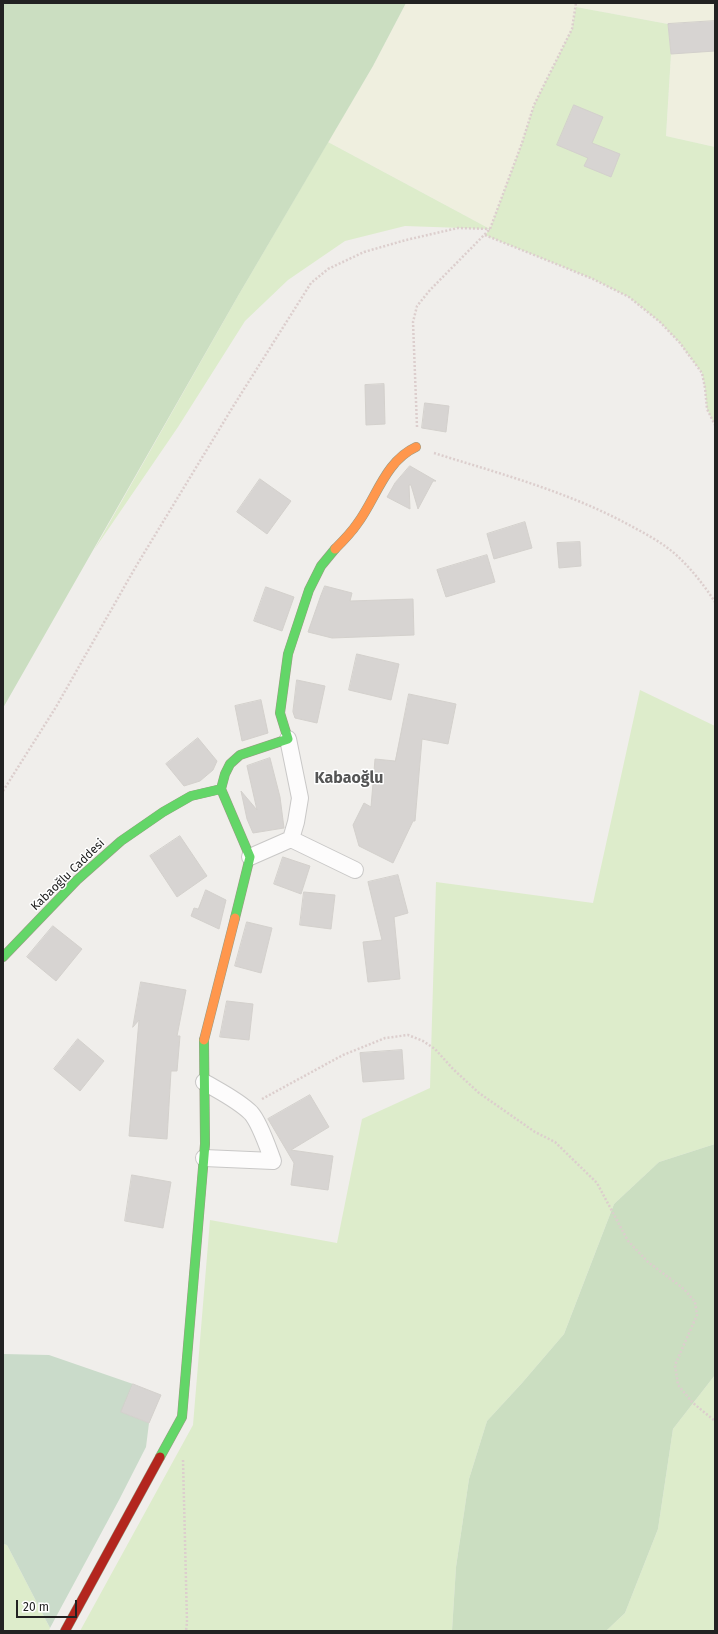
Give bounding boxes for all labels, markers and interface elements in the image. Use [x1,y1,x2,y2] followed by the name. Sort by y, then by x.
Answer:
[315,769,383,789] district label: Kabaoğlu
[28,836,108,914] street label: Kabaoğlu Caddesi
[18,1592,79,1618] scale bar
[23,1600,49,1614] text: 20 m

